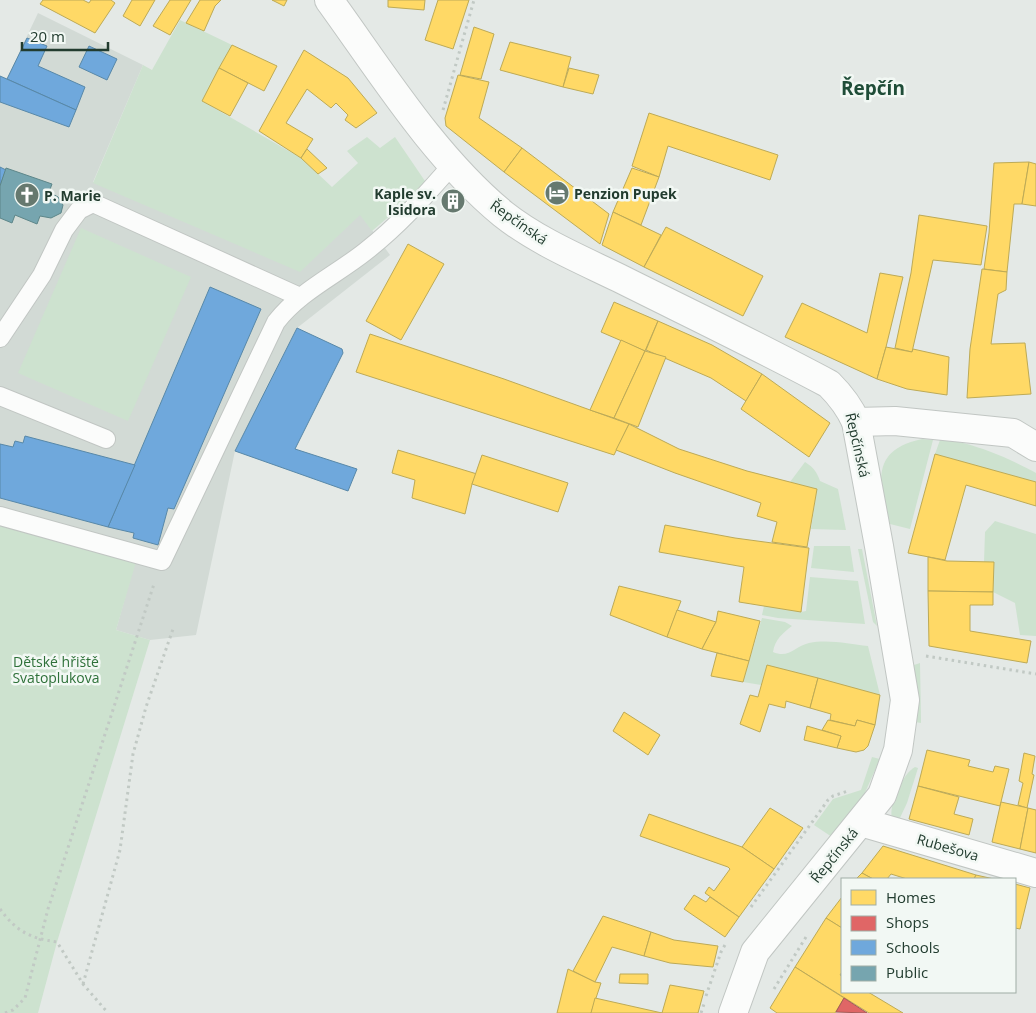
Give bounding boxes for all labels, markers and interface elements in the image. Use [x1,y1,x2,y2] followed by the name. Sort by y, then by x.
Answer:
[22,20,109,52] scale bar
[30,26,65,46] text: 20 m
[841,75,905,101] district label: Řepčín
[544,180,570,206] hotel icon: Penzion Pupek
[14,182,40,208] church icon: P. Marie
[374,184,436,219] place label: Kaple sv. Isidora
[574,184,677,203] place label: Penzion Pupek
[44,186,101,205] place label: P. Marie
[440,188,466,214] building icon: Kaple sv. Isidora
[487,195,551,249] street label: Řepčínská
[841,411,875,479] street label: Řepčínská
[12,652,100,687] park label: Dětské hřiště Svatoplukova
[806,823,862,887] street label: Řepčínská
[915,829,981,865] street label: Rubešova
[841,878,1016,993] legend
[886,887,936,907] text: Homes
[886,912,929,932] text: Shops
[886,937,940,957] text: Schools
[886,962,928,982] text: Public

